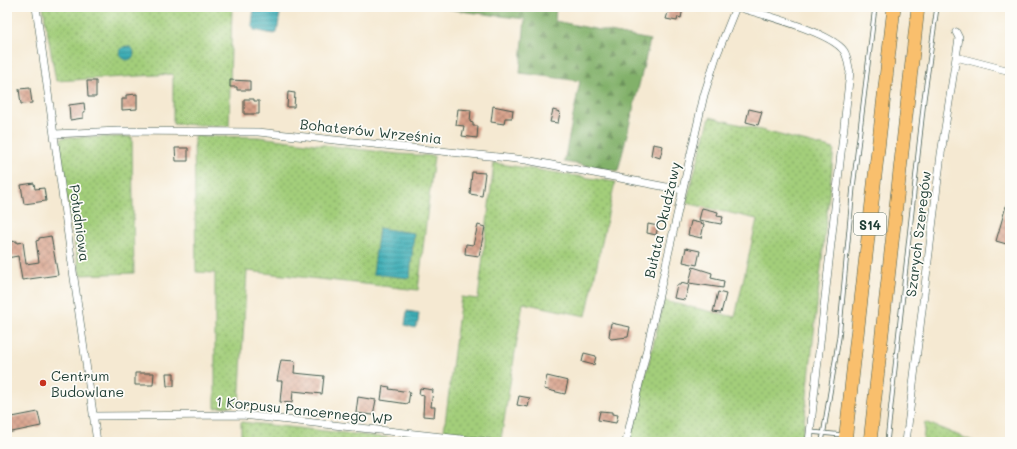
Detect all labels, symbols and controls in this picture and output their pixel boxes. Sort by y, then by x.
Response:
street label: Bohaterów Września [299,114,443,148]
street label: Bułata Okudżawy [639,160,685,280]
street label: Szarych Szeregów [901,170,935,298]
street label: Południowa [65,183,95,263]
road number: S14 [854,213,886,235]
place label: Centrum Budowlane [51,366,124,401]
marker: Centrum Budowlane [38,378,48,388]
street label: 1 Korpusu Pancernego WP [215,391,393,429]

